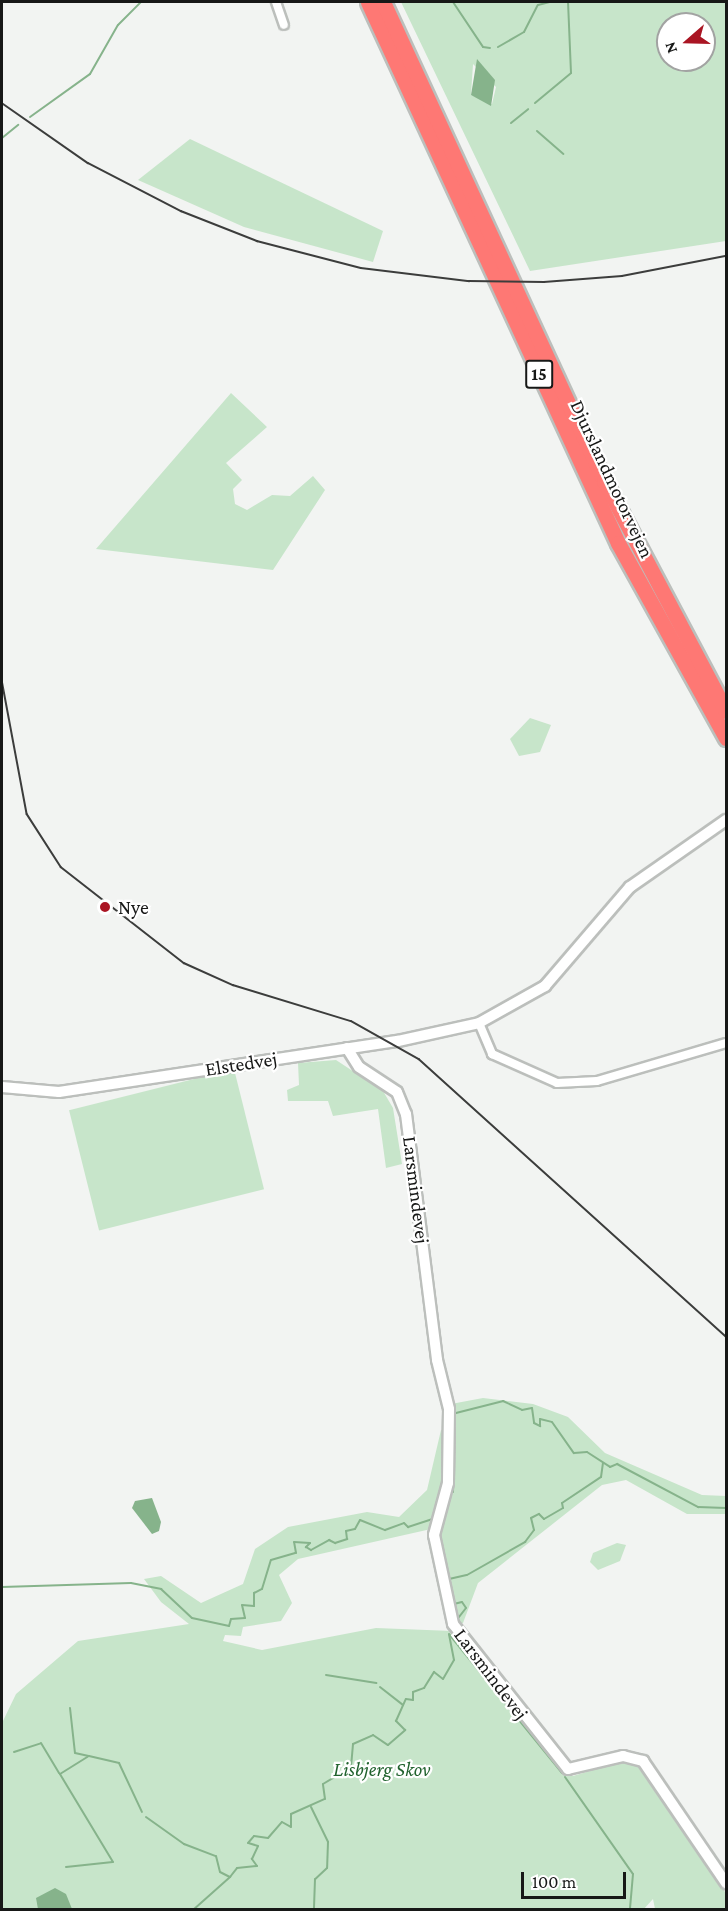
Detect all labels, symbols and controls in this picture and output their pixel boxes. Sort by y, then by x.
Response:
north arrow [656,12,716,72]
text: N [661,40,680,56]
road number: 15 [524,359,554,389]
street label: Djurslandmotorvejen [565,396,659,562]
place label: Nye [118,895,149,919]
marker: Nye [96,898,114,916]
street label: Elstedvej [203,1046,279,1082]
street label: Larsmindevej [397,1135,435,1245]
street label: Larsmindevej [449,1624,533,1724]
park label: Lisbjerg Skov [333,1757,431,1781]
scale bar [524,1860,629,1898]
text: 100 m [532,1872,576,1892]

